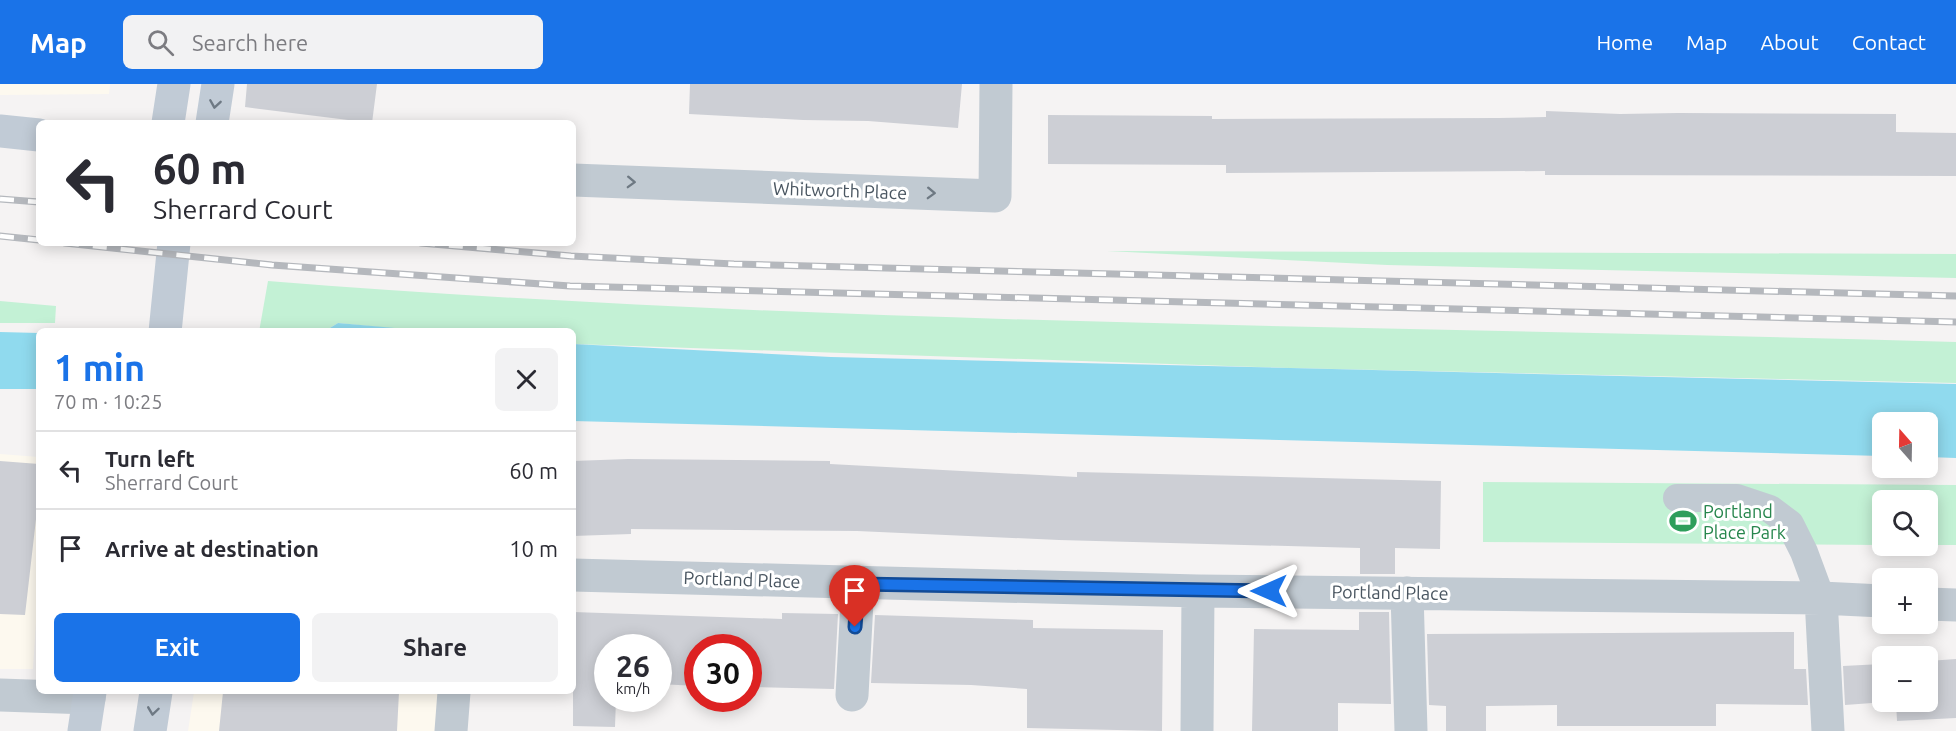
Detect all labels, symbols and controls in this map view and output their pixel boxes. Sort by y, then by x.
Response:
search box [123,15,543,69]
icon: search [144,26,177,59]
text: Map [30,27,87,58]
text: Search here [192,30,308,55]
text: Home [1596,30,1653,54]
text: Map [1686,30,1727,54]
text: About [1760,30,1819,54]
text: Contact [1852,30,1926,54]
one-way arrow [210,99,222,108]
icon: left [54,144,132,222]
text: 60 m [153,145,247,192]
one-way arrow [627,176,636,189]
street label: Whitworth Place [773,178,907,202]
one-way arrow [927,187,936,200]
text: Sherrard Court [153,194,333,224]
text: 1 min [54,347,145,388]
button: close [495,348,558,411]
text: 70 m · 10:25 [54,390,163,413]
north arrow [1872,412,1938,478]
map controls [1872,412,1938,712]
text: Turn left [105,446,195,471]
icon: left [54,454,87,487]
text: 60 m [509,458,558,483]
text: Sherrard Court [105,471,238,494]
button: search [1872,490,1938,556]
place label: Portland Place Park [1703,501,1786,542]
sports icon: Portland Place Park [1668,506,1698,536]
icon: arrive [54,532,87,565]
text: Arrive at destination [105,536,319,561]
text: 10 m [509,536,558,561]
position arrow [1237,559,1301,623]
pin [829,565,880,627]
street label: Portland Place [683,567,801,591]
button: + [1872,568,1938,634]
icon: arrive [838,574,871,607]
street label: Portland Place [1331,581,1449,603]
button: Exit [54,613,300,682]
button: Share [312,613,558,682]
speed limit sign: 30 [684,634,762,712]
button: − [1872,646,1938,712]
text: 26 [616,649,650,683]
text: km/h [616,680,650,697]
one-way arrow [147,707,159,716]

